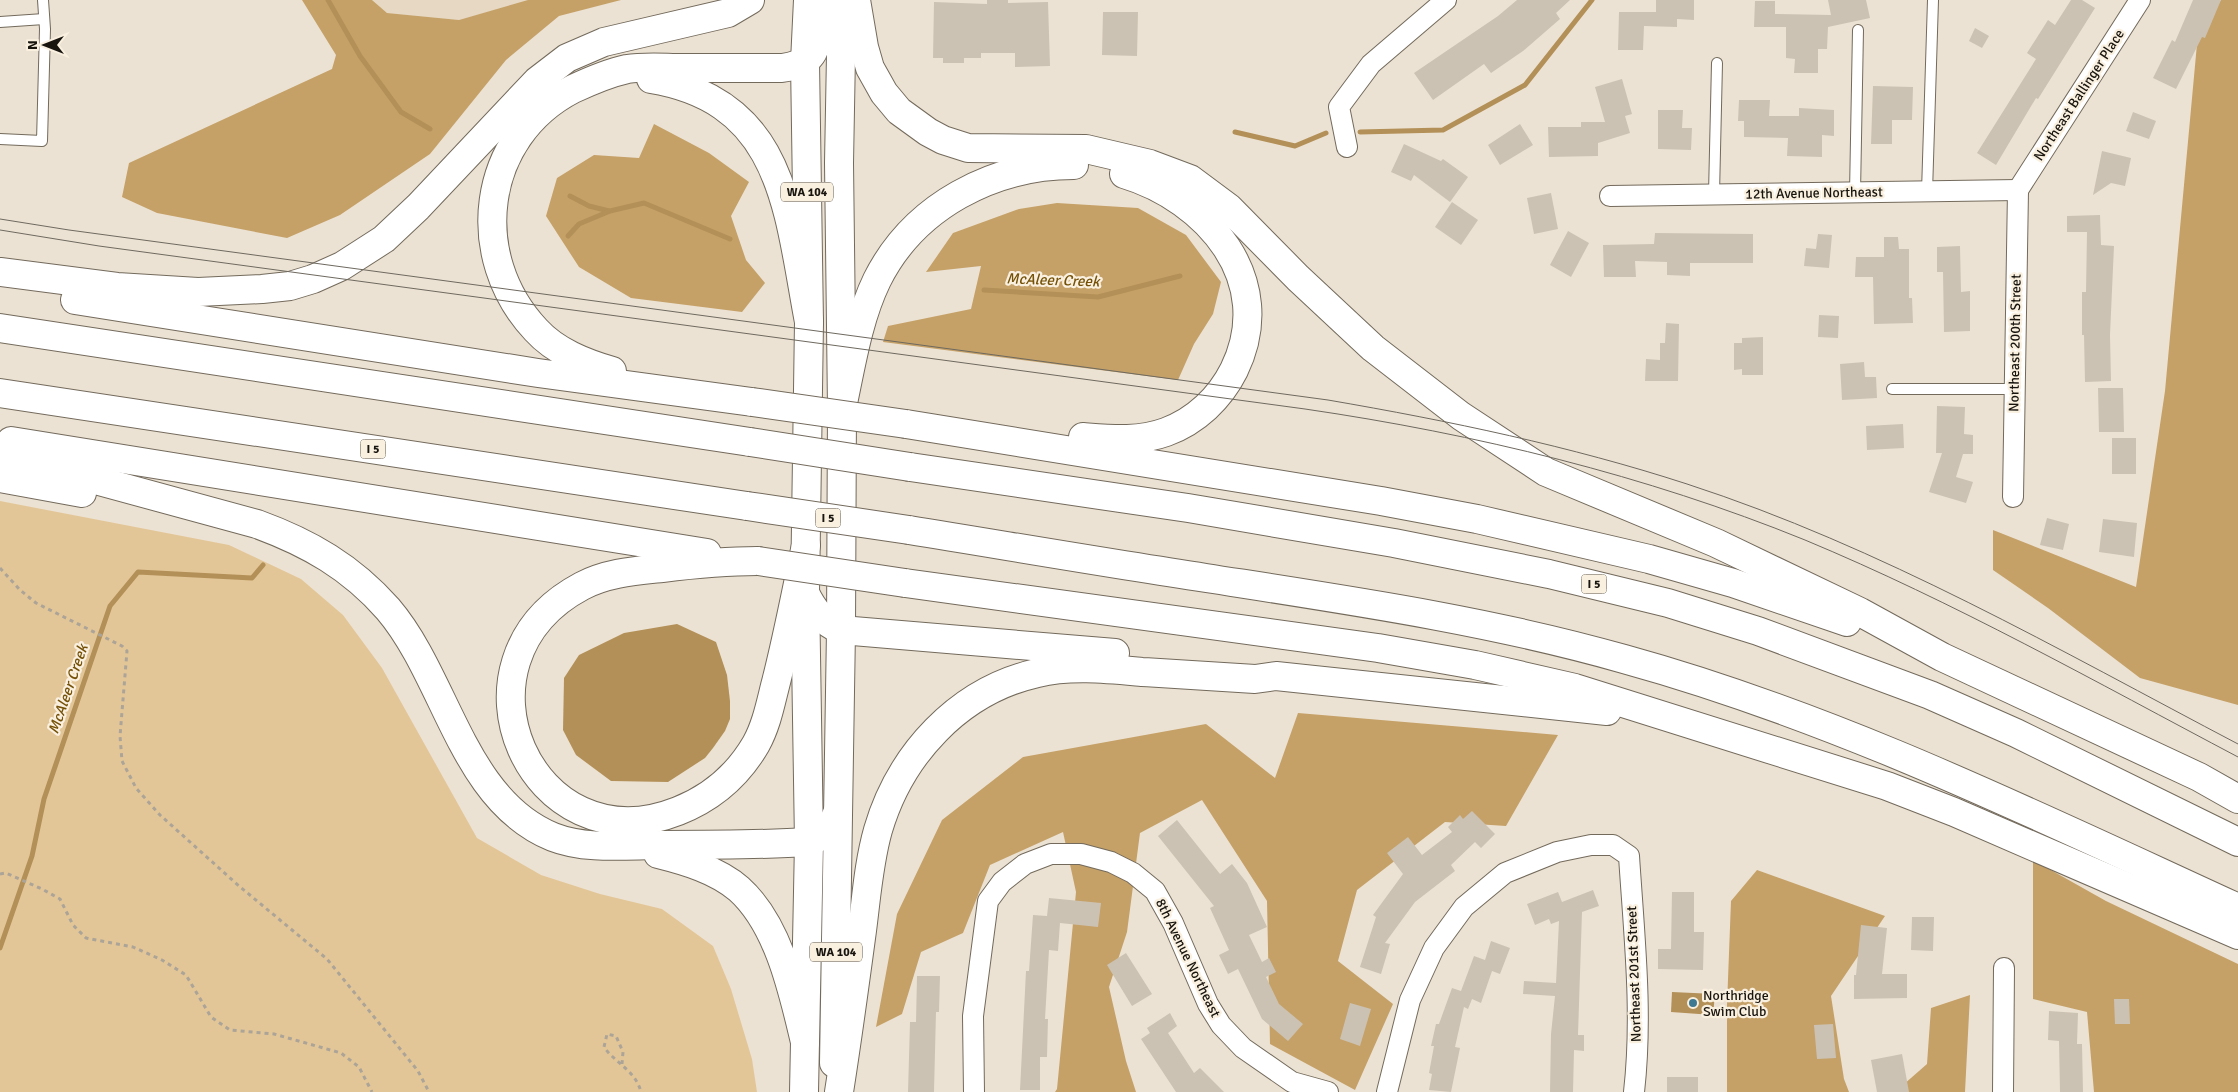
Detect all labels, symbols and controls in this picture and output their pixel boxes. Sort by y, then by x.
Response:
north arrow [20,20,70,70]
street label: Northeast Ballinger Place [2030,26,2128,164]
text: N [24,40,41,50]
road number: WA 104 [781,182,833,202]
street label: 12th Avenue Northeast [1745,183,1883,203]
water label: McAleer Creek [1006,269,1101,291]
street label: Northeast 200th Street [2005,274,2025,412]
road number: I 5 [360,439,386,458]
road number: I 5 [816,508,840,528]
road number: I 5 [1582,574,1606,594]
water label: McAleer Creek [44,641,92,736]
street label: 8th Avenue Northeast [1152,896,1224,1020]
street label: Northeast 201st Street [1623,906,1645,1042]
road number: WA 104 [810,942,862,962]
place label: Northridge Swim Club [1703,987,1769,1020]
marker: Northridge Swim Club [1687,997,1699,1009]

